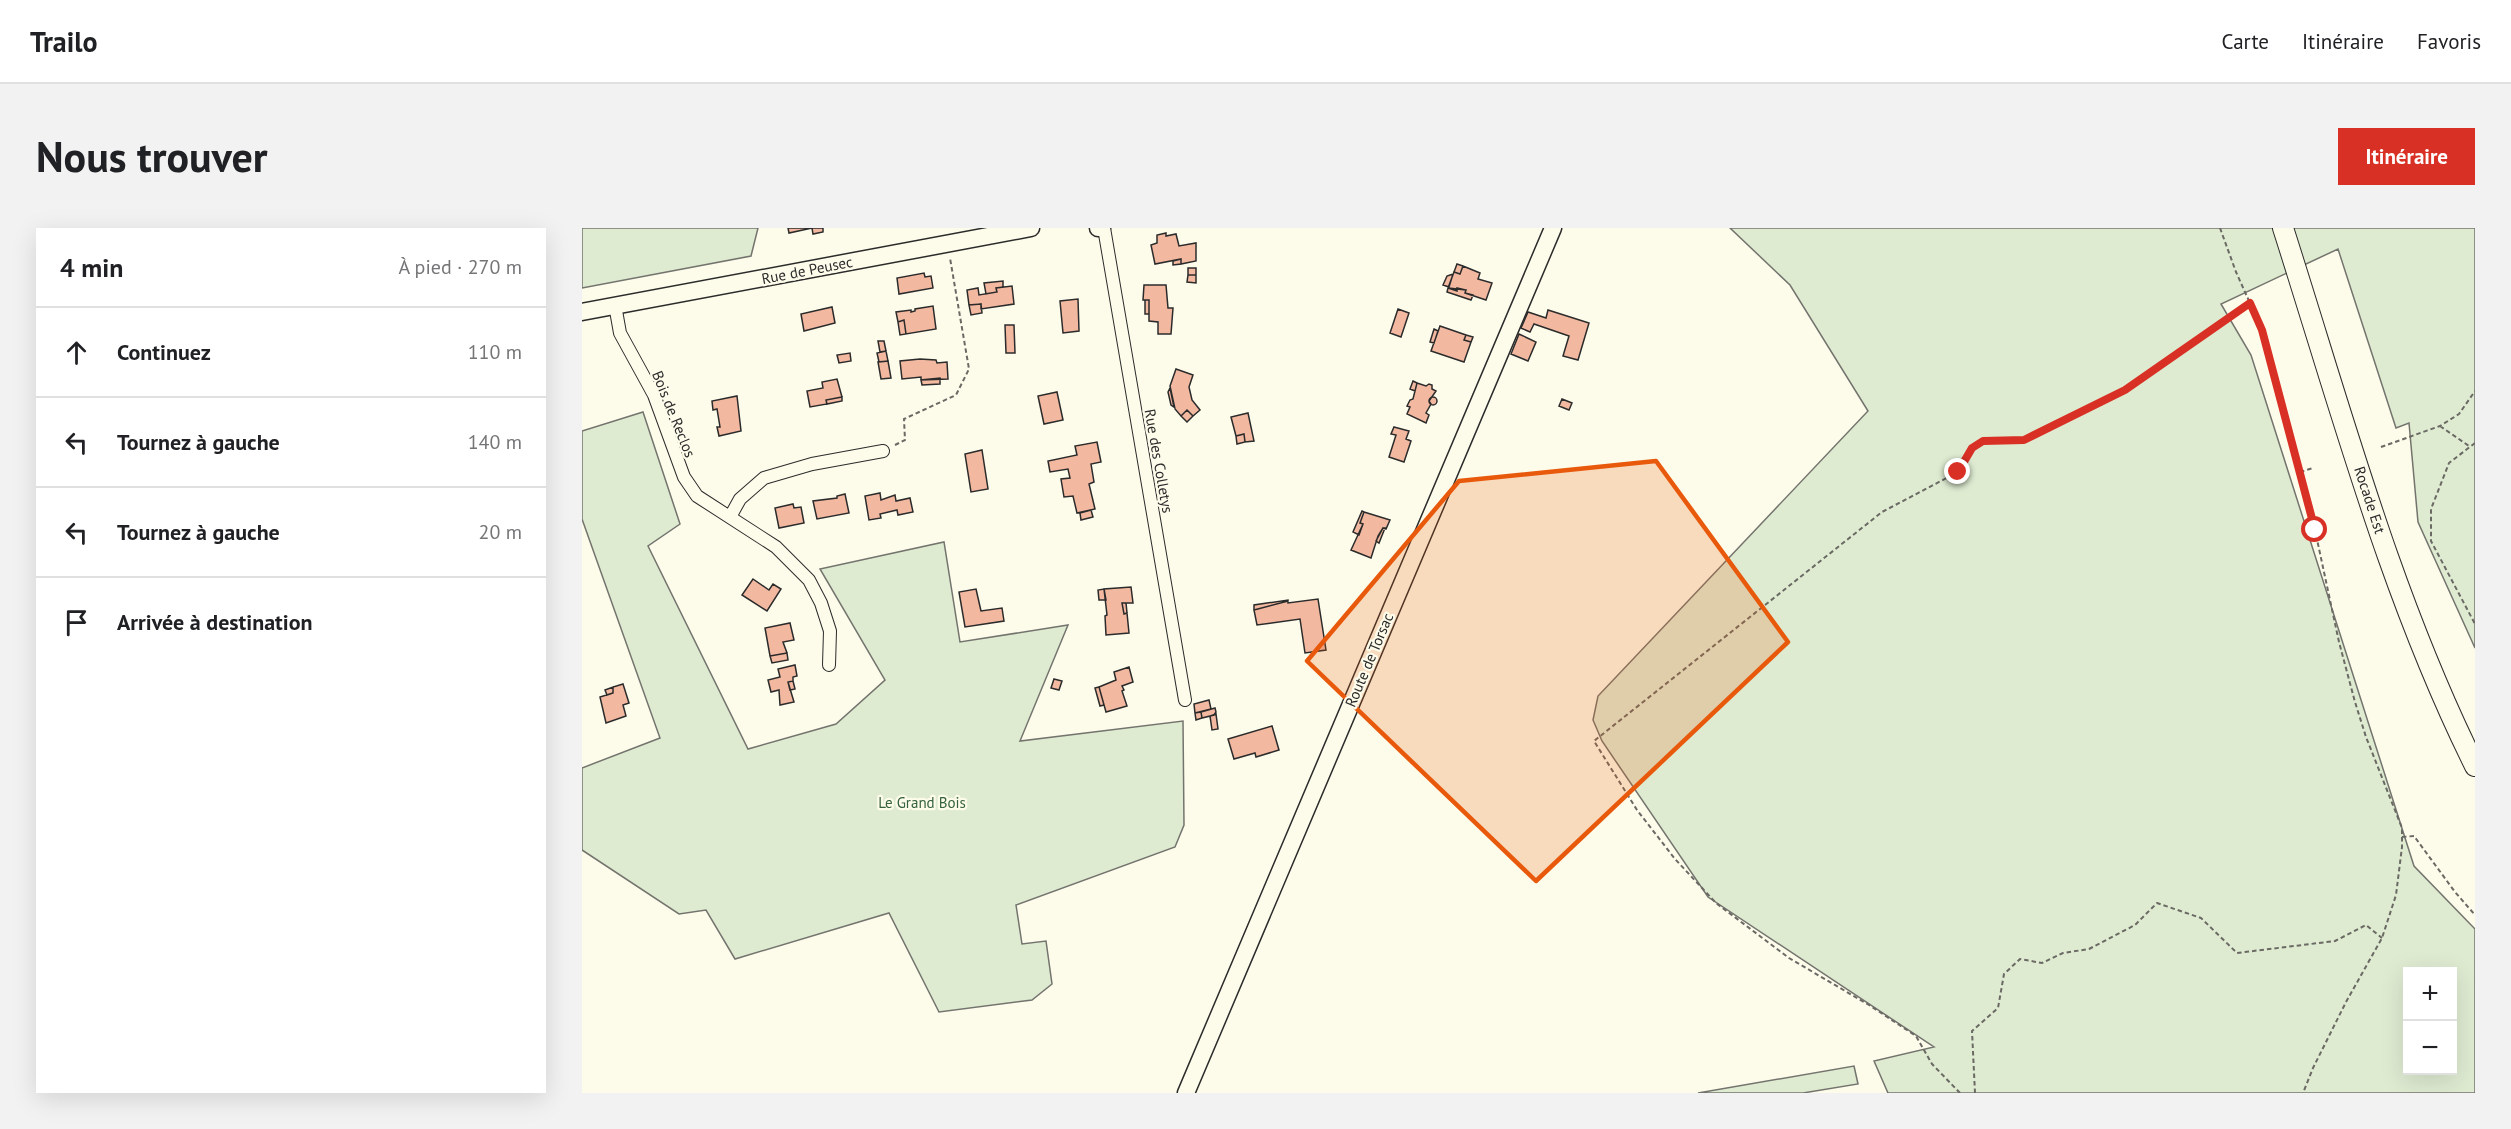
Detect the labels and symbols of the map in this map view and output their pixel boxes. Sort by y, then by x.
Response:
street label: Rue de Peusec [760,252,854,288]
street label: Bois de Reclos [648,368,700,460]
street label: Rue des Colletys [1140,407,1178,515]
route end [1944,458,1970,484]
street label: Rocade Est [2350,464,2390,536]
route start [2301,516,2327,542]
street label: Route de Torsac [1341,610,1397,710]
park label: Le Grand Bois [878,793,966,812]

